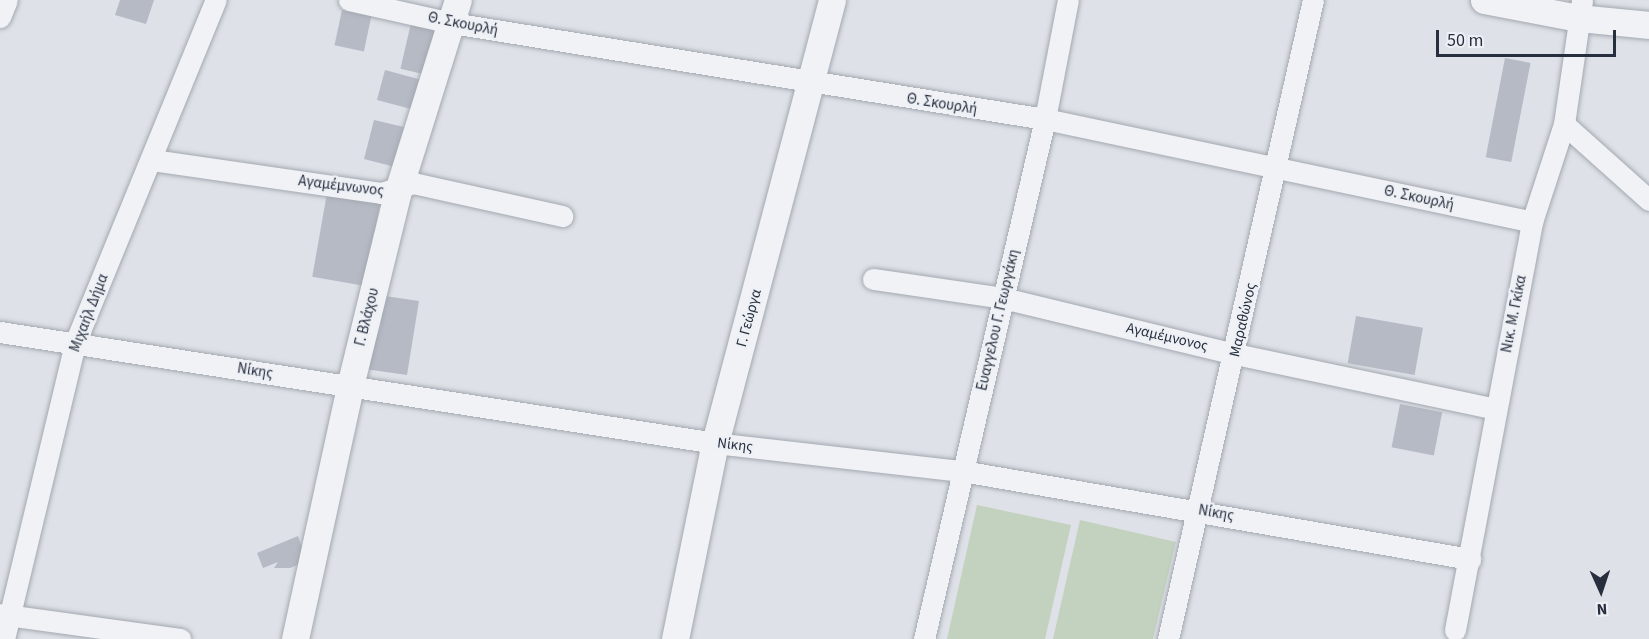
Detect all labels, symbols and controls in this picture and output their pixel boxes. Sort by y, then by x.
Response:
street label: Θ. Σκουρλή [426,8,500,40]
scale bar [1439,18,1619,56]
text: 50 m [1447,28,1483,53]
street label: Θ. Σκουρλή [905,90,979,118]
street label: Αγαμέμνωνος [297,172,385,200]
street label: Θ. Σκουρλή [1382,182,1456,214]
street label: Ευαγγελου Γ. Γεωργάκη [973,247,1023,393]
street label: Μιχαήλ Δήμα [66,271,112,355]
street label: Νικ. Μ. Γκίκα [1498,274,1530,354]
street label: Μαραθώνος [1226,281,1260,359]
street label: Γ. Βλάχου [351,286,383,348]
street label: Γ. Γεώργα [733,287,765,349]
street label: Αγαμέμνονος [1124,319,1210,355]
street label: Νίκης [236,359,274,383]
street label: Νίκης [716,434,754,456]
street label: Νίκης [1197,501,1235,525]
north arrow [1571,561,1631,621]
text: N [1596,598,1608,620]

